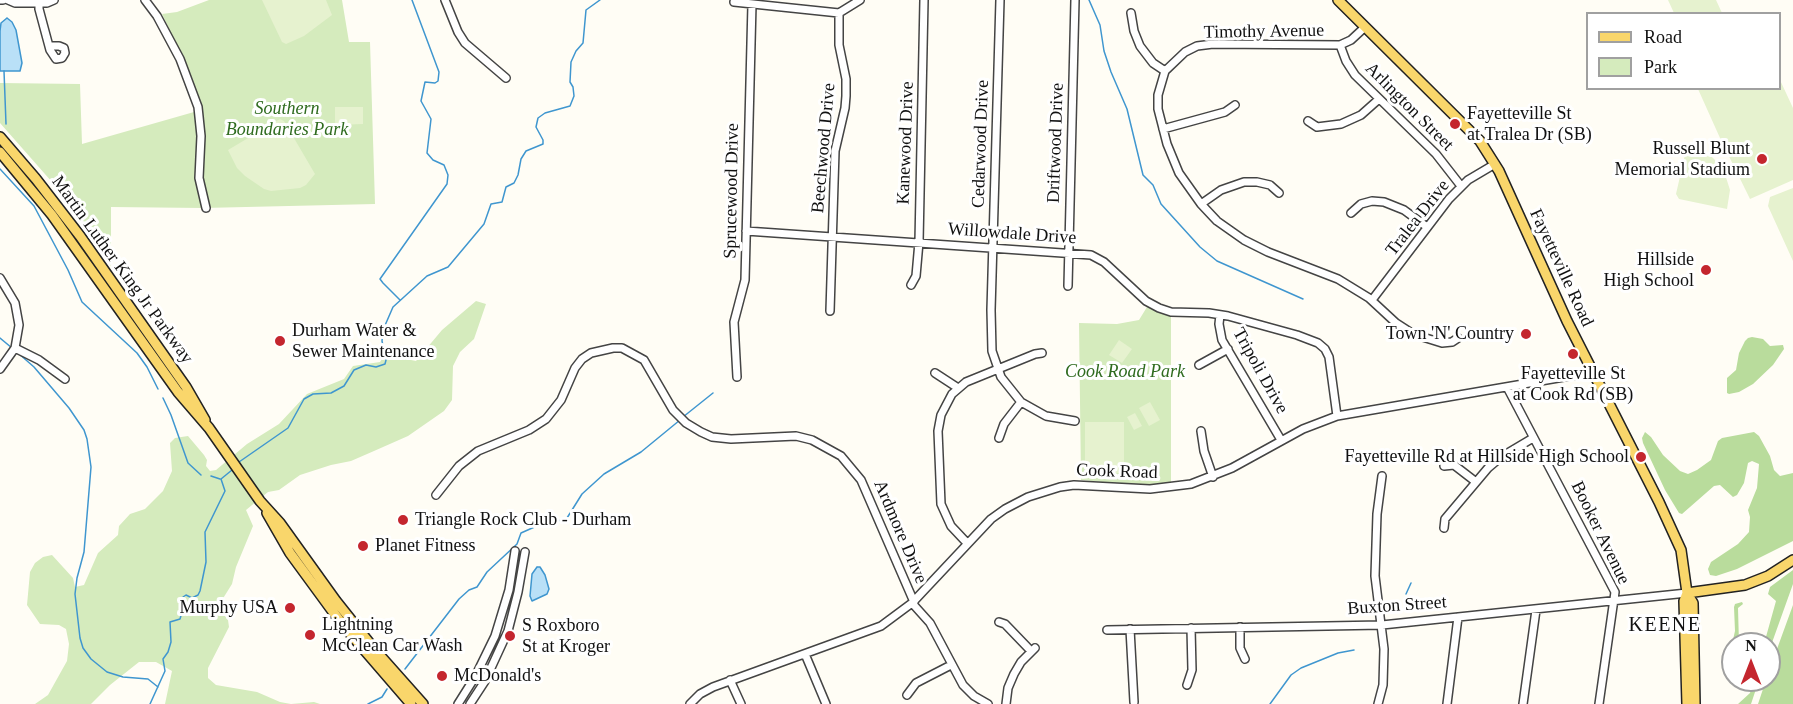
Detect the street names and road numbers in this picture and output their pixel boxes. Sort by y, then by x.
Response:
street label: Timothy Avenue [1204,20,1324,44]
street label: Arlington Street [1360,58,1458,156]
street label: Cedarwood Drive [968,79,994,209]
street label: Kanewood Drive [893,81,919,205]
street label: Beechwood Drive [808,82,840,214]
street label: Driftwood Drive [1043,82,1069,204]
street label: Sprucewood Drive [720,123,744,259]
street label: Martin Luther King Jr Parkway [47,172,197,368]
street label: Tralea Drive [1382,176,1454,260]
street label: Fayetteville Road [1524,206,1598,330]
street label: Willowdale Drive [947,219,1077,249]
street label: Tripoli Drive [1228,324,1292,418]
street label: Cook Road [1076,460,1158,484]
street label: Ardmore Drive [868,477,932,587]
street label: Booker Avenue [1566,478,1634,588]
street label: Buxton Street [1347,592,1447,620]

